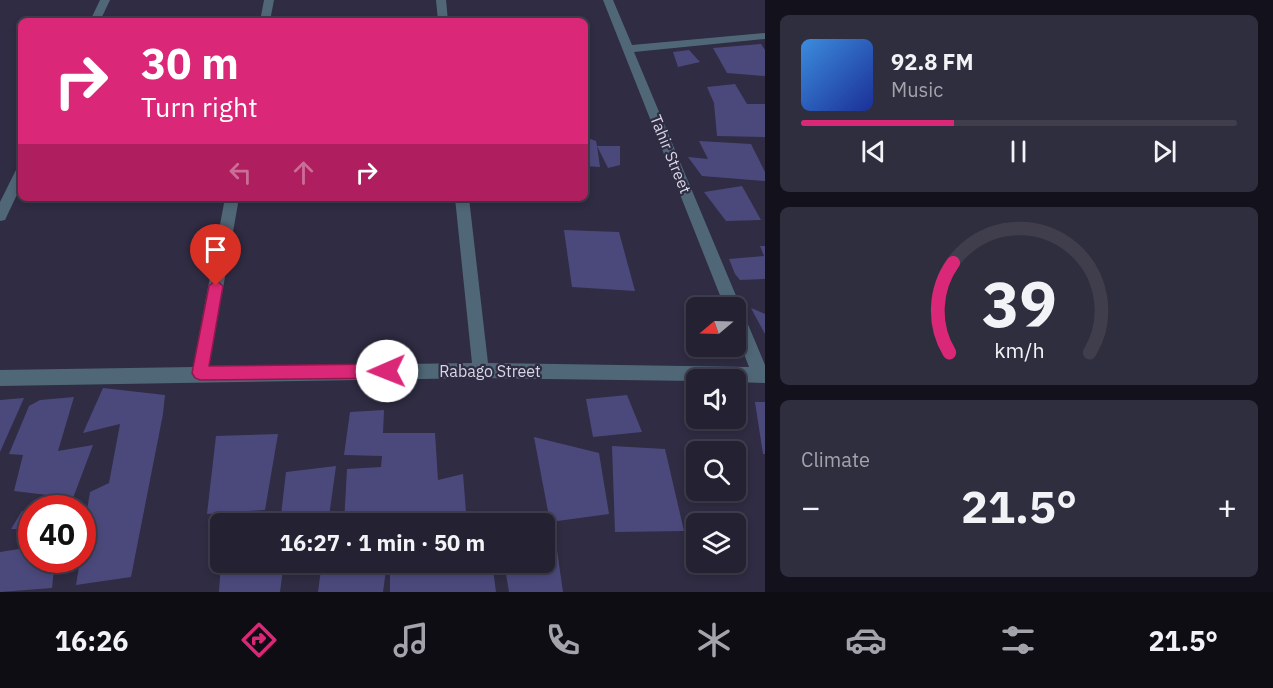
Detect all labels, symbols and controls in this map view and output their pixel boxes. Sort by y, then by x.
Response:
text: 30 m [141,36,239,91]
icon: right [42,42,120,120]
text: 92.8 FM [891,47,974,76]
text: Music [891,76,943,103]
text: Turn right [141,89,258,124]
street label: Tahir Street [646,112,696,196]
icon: previous [857,135,890,168]
icon: pause [1002,135,1035,168]
icon: next [1148,135,1181,168]
icon: left [224,156,257,189]
icon: ahead [287,156,320,189]
icon: right [350,156,383,189]
pin [190,224,241,286]
icon: arrive [199,233,232,266]
text: 39 [982,263,1056,344]
north arrow [686,297,746,357]
map controls [686,297,746,573]
text: km/h [994,336,1044,364]
position arrow [355,339,419,403]
street label: Rabago Street [439,361,541,381]
button: sound [686,369,746,429]
button: search [686,441,746,501]
text: Climate [801,446,870,473]
text: 21.5° [961,477,1077,535]
text: − [801,485,821,528]
text: + [1217,485,1237,528]
speed limit sign: 40 [18,495,96,573]
button: layers [686,513,746,573]
text: 16:27 · 1 min · 50 m [280,528,485,557]
icon: directions [238,619,280,661]
icon: music [390,619,432,661]
icon: phone [542,619,584,661]
icon: climate [693,619,735,661]
icon: car [845,619,887,661]
icon: filters [997,619,1039,661]
text: 16:26 [55,623,129,658]
text: 21.5° [1148,623,1218,658]

